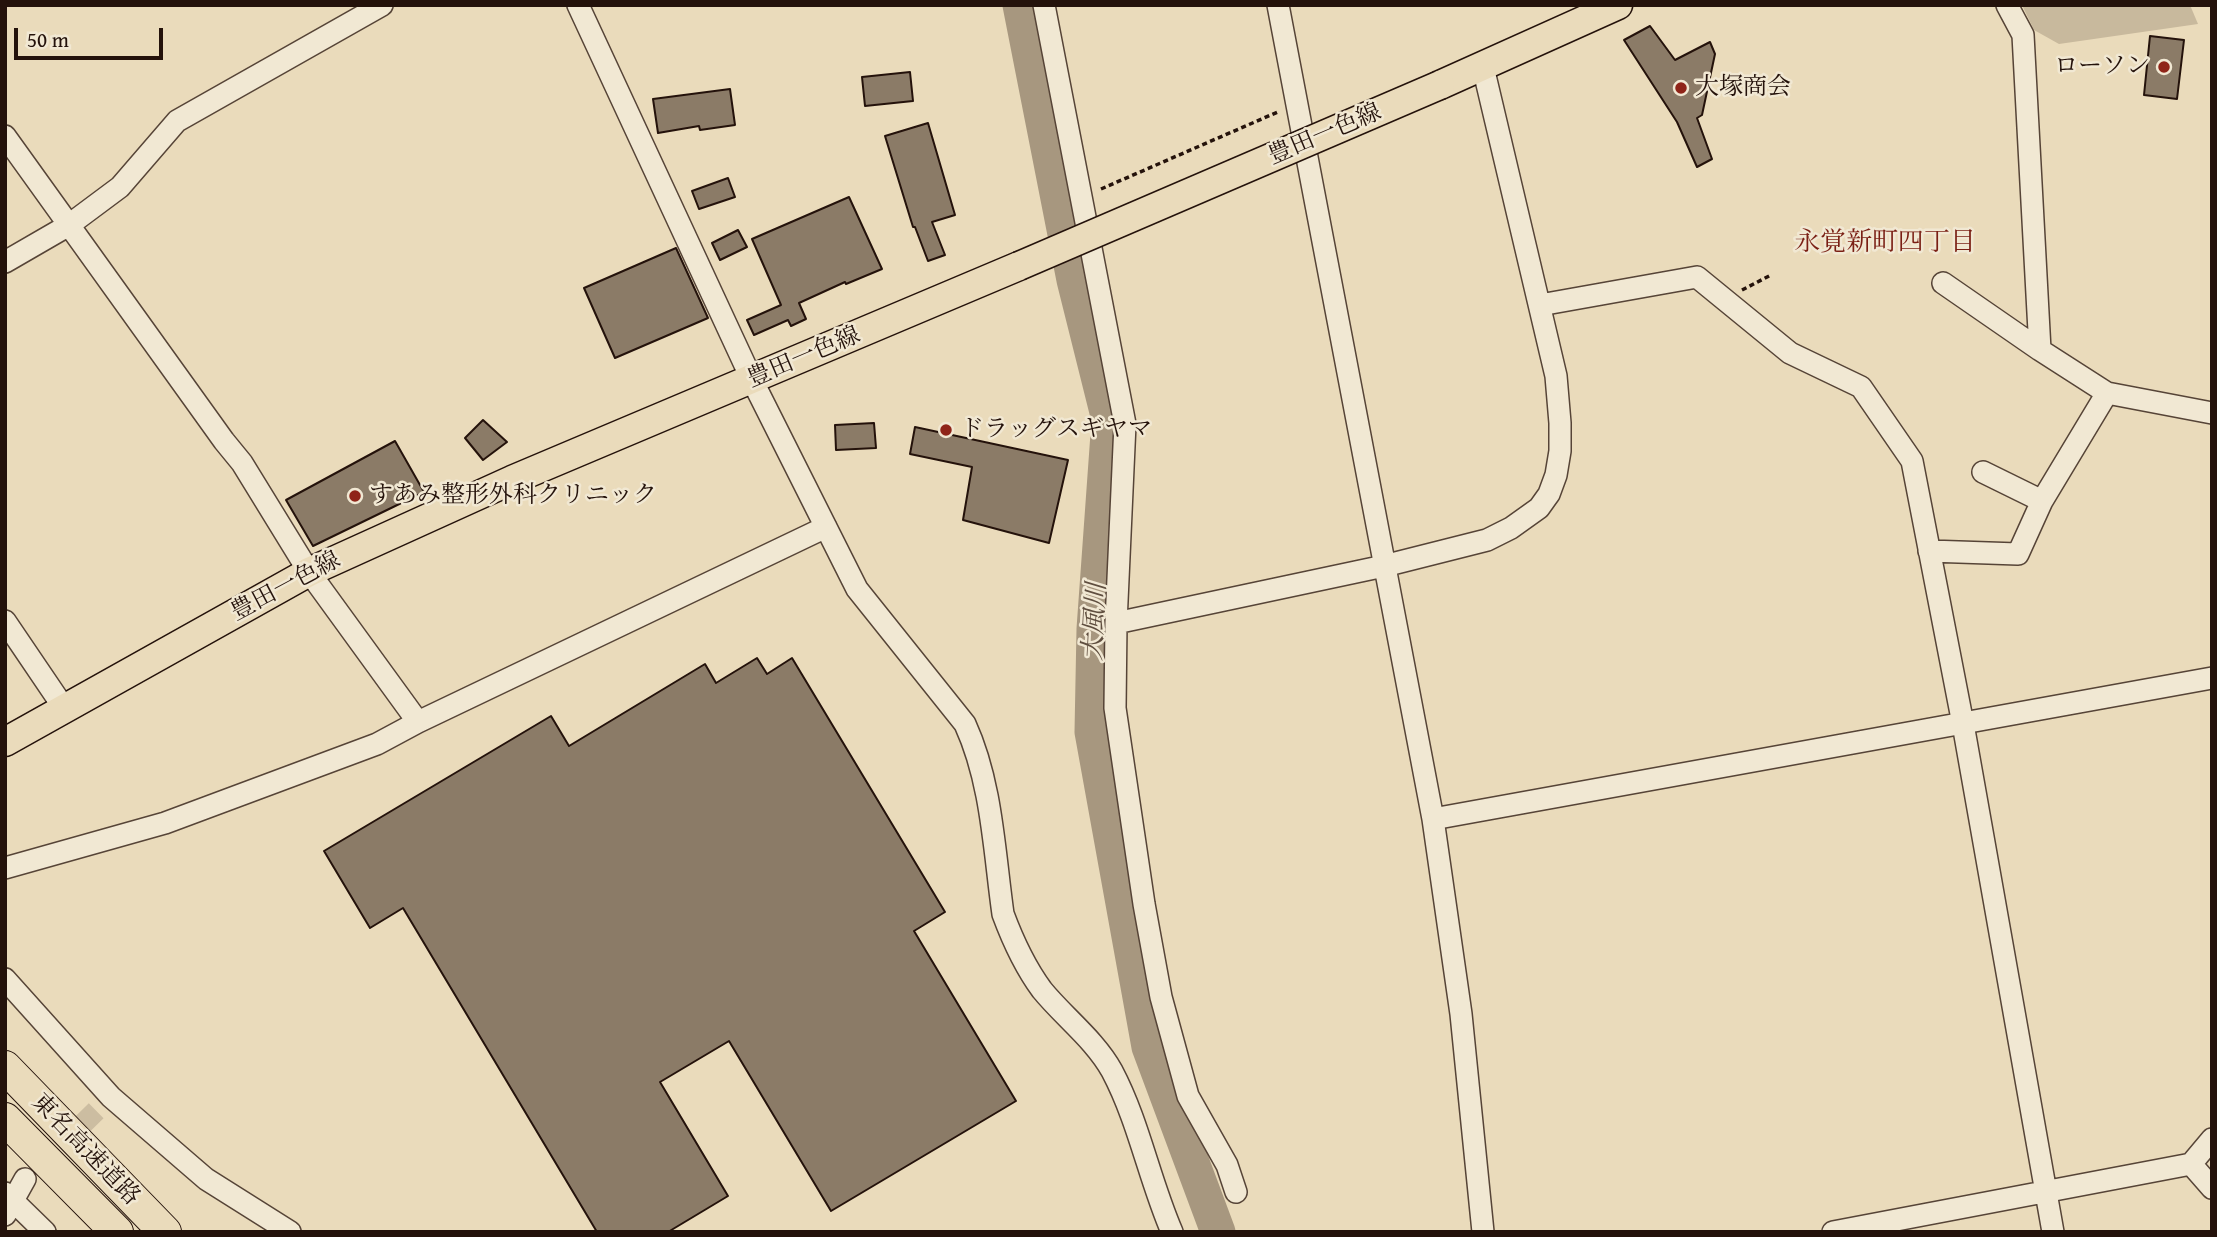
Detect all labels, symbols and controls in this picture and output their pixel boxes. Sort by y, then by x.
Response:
scale bar [18,14,166,58]
text: 50 m [27,24,69,55]
place label: ローソン [2054,53,2150,81]
marker: ローソン [2156,59,2172,75]
place label: 大塚商会 [1695,74,1791,102]
marker: 大塚商会 [1673,80,1689,96]
street label: 豊田一色線 [1264,98,1386,172]
district label: 永覚新町四丁目 [1794,227,1976,259]
street label: 豊田一色線 [743,321,865,395]
place label: ドラッグスギヤマ [960,416,1152,444]
marker: ドラッグスギヤマ [938,422,954,438]
place label: すあみ整形外科クリニック [369,482,657,510]
marker: すあみ整形外科クリニック [347,488,363,504]
street label: 豊田一色線 [226,546,346,628]
water label: 大風川 [1078,582,1114,662]
street label: 東名高速道路 [25,1088,145,1212]

